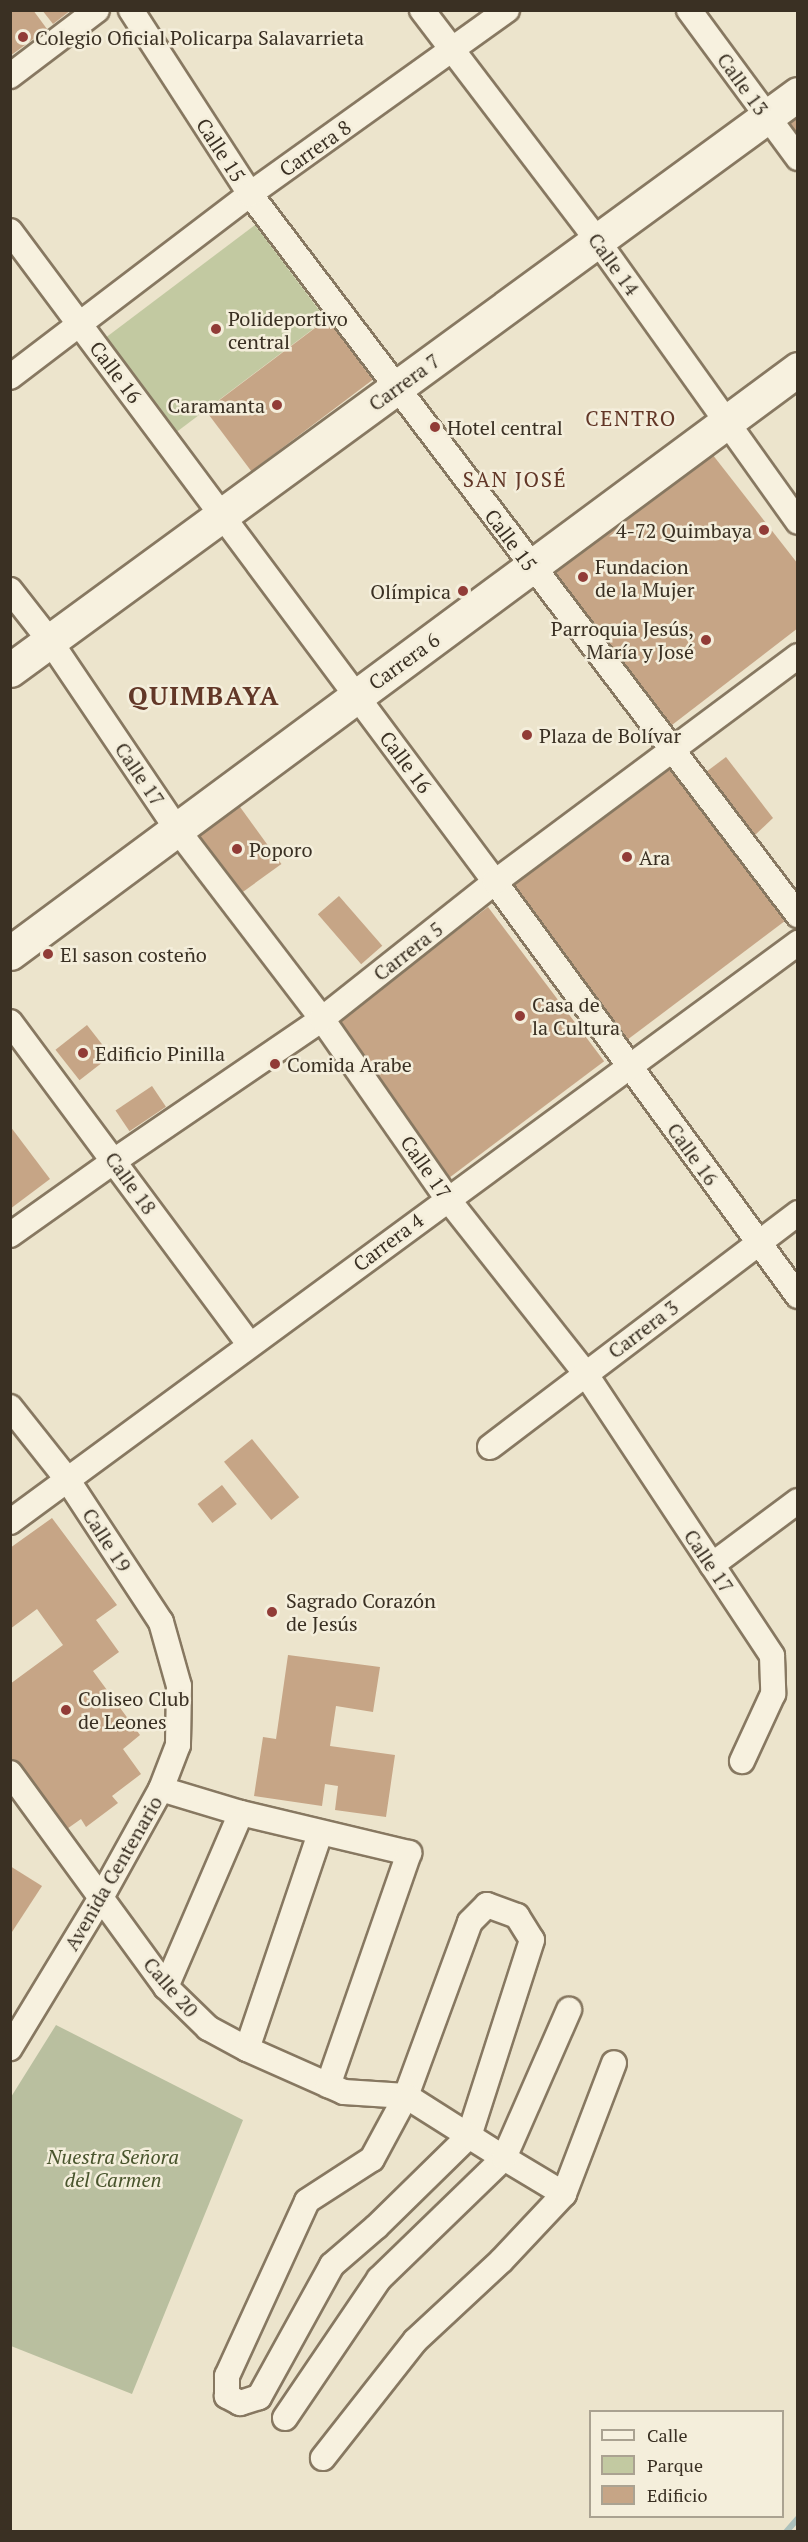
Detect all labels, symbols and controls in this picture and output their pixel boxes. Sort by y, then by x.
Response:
place label: Colegio Oficial Policarpa Salavarrieta [35,25,364,49]
marker: Colegio Oficial Policarpa Salavarrieta [16,30,30,44]
street label: Calle 13 [712,48,774,120]
street label: Calle 15 [192,114,250,186]
street label: Carrera 8 [275,115,355,181]
street label: Calle 14 [583,228,645,300]
place label: Polideportivo central [228,306,348,353]
marker: Polideportivo central [209,322,223,336]
street label: Calle 16 [85,336,147,408]
street label: Carrera 7 [364,348,444,416]
place label: Caramanta [167,393,265,417]
marker: Caramanta [270,398,284,412]
district label: CENTRO [585,405,677,431]
place label: Hotel central [447,415,563,439]
marker: Hotel central [428,420,442,434]
district label: SAN JOSÉ [463,466,567,492]
street label: Calle 15 [480,504,542,576]
place label: 4-72 Quimbaya [616,518,752,542]
marker: 4-72 Quimbaya [757,523,771,537]
place label: Fundacion de la Mujer [595,554,694,601]
marker: Fundacion de la Mujer [576,570,590,584]
place label: Olímpica [370,579,451,603]
marker: Olímpica [456,584,470,598]
place label: Parroquia Jesús, María y José [551,616,694,663]
street label: Carrera 6 [364,627,444,695]
marker: Parroquia Jesús, María y José [699,633,713,647]
district label: QUIMBAYA [128,680,280,712]
place label: Plaza de Bolívar [539,723,681,747]
street label: Calle 16 [375,726,437,798]
marker: Plaza de Bolívar [520,728,534,742]
street label: Calle 17 [110,738,170,810]
place label: Poporo [249,837,312,861]
marker: Poporo [230,842,244,856]
place label: Ara [639,845,670,869]
marker: Ara [620,850,634,864]
street label: Carrera 5 [368,916,448,986]
place label: El sason costeño [60,942,207,966]
marker: El sason costeño [41,947,55,961]
place label: Casa de la Cultura [532,993,620,1040]
marker: Casa de la Cultura [513,1009,527,1023]
place label: Edificio Pinilla [95,1041,225,1065]
marker: Edificio Pinilla [76,1046,90,1060]
place label: Comida Arabe [287,1052,412,1076]
marker: Comida Arabe [268,1057,282,1071]
street label: Calle 16 [662,1118,724,1190]
street label: Calle 17 [396,1131,456,1203]
street label: Calle 18 [100,1147,162,1219]
street label: Carrera 4 [348,1208,428,1276]
street label: Carrera 3 [603,1295,683,1363]
street label: Calle 19 [78,1504,136,1576]
street label: Calle 17 [679,1525,739,1597]
place label: Sagrado Corazón de Jesús [286,1588,436,1635]
marker: Sagrado Corazón de Jesús [263,1603,281,1621]
place label: Coliseo Club de Leones [78,1686,189,1733]
marker: Coliseo Club de Leones [59,1703,73,1717]
street label: Avenida Centenario [59,1791,167,1955]
street label: Calle 20 [139,1952,203,2022]
park label: Nuestra Señora del Carmen [47,2145,179,2192]
legend [589,2410,784,2518]
text: Calle [647,2423,688,2447]
text: Parque [647,2453,703,2477]
text: Edificio [647,2483,707,2507]

